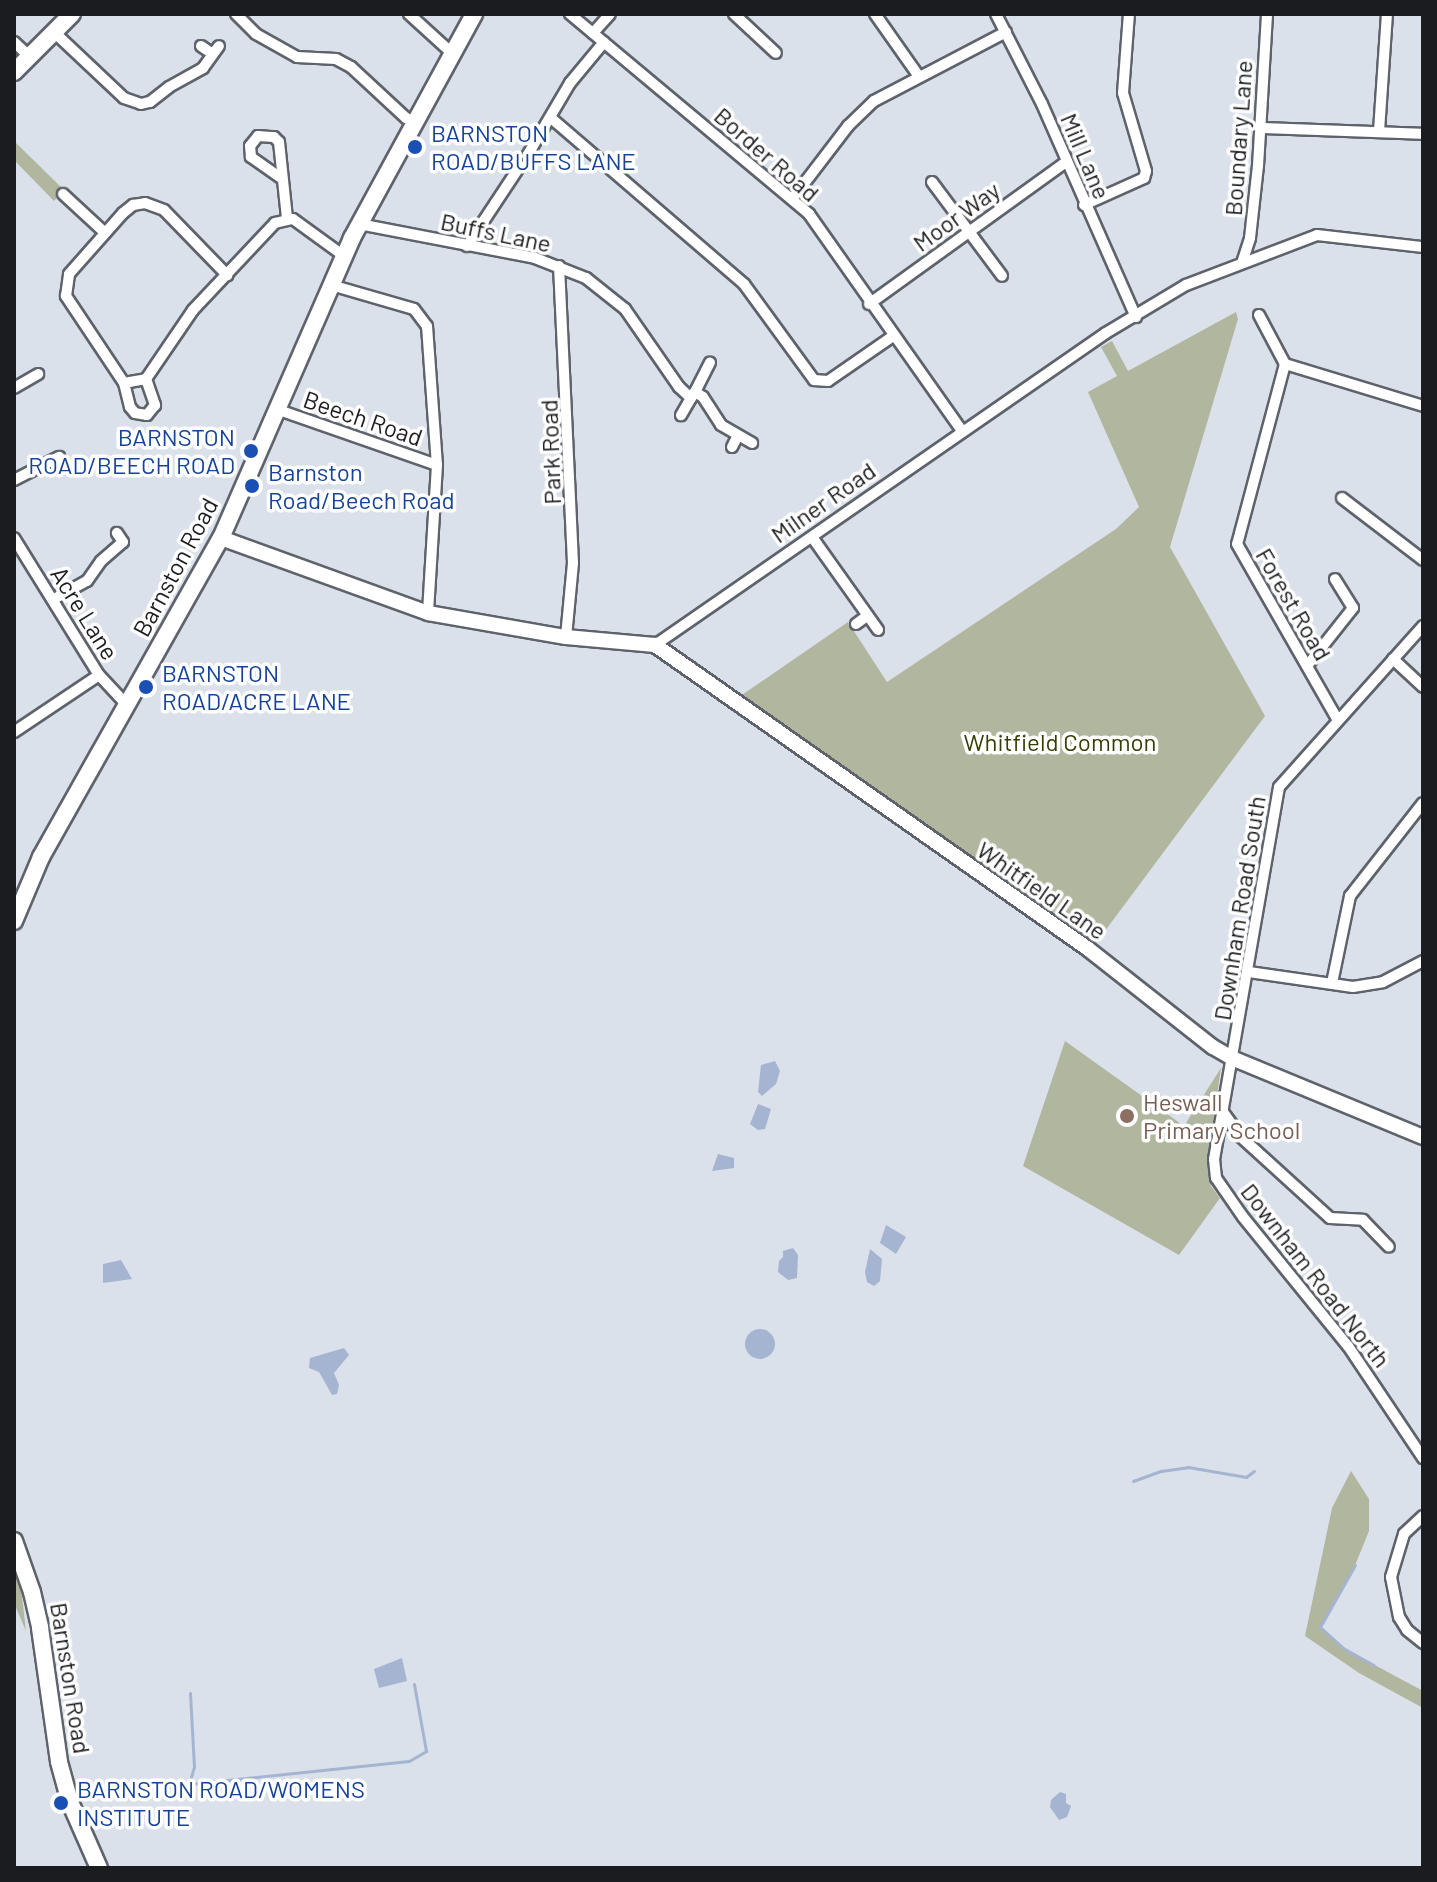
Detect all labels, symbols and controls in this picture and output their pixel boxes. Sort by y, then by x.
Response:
street label: Boundary Lane [1218,59,1258,217]
street label: Border Road [709,101,825,207]
street label: Mill Lane [1055,109,1117,203]
place label: BARNSTON ROAD/BUFFS LANE [431,119,636,175]
marker: BARNSTON ROAD/BUFFS LANE [406,138,424,156]
street label: Moor Way [907,175,1005,257]
street label: Buffs Lane [438,206,554,258]
street label: Beech Road [300,384,426,452]
street label: Park Road [534,399,566,505]
place label: BARNSTON ROAD/BEECH ROAD [28,423,235,479]
marker: BARNSTON ROAD/BEECH ROAD [242,442,260,460]
street label: Milner Road [765,456,881,548]
place label: Barnston Road/Beech Road [268,458,455,514]
marker: Barnston Road/Beech Road [243,477,261,495]
street label: Barnston Road [126,493,224,641]
street label: Forest Road [1250,543,1338,665]
street label: Acre Lane [45,561,125,665]
place label: BARNSTON ROAD/ACRE LANE [162,659,351,715]
marker: BARNSTON ROAD/ACRE LANE [137,678,155,696]
park label: Whitfield Common [964,728,1156,756]
street label: Downham Road South [1207,794,1271,1022]
street label: Whitfield Lane [972,835,1112,945]
place label: Heswall Primary School [1143,1088,1300,1144]
marker: Heswall Primary School [1118,1107,1136,1125]
street label: Downham Road North [1235,1177,1397,1373]
street label: Barnston Road [45,1600,97,1756]
place label: BARNSTON ROAD/WOMENS INSTITUTE [77,1775,365,1831]
marker: BARNSTON ROAD/WOMENS INSTITUTE [52,1794,70,1812]

